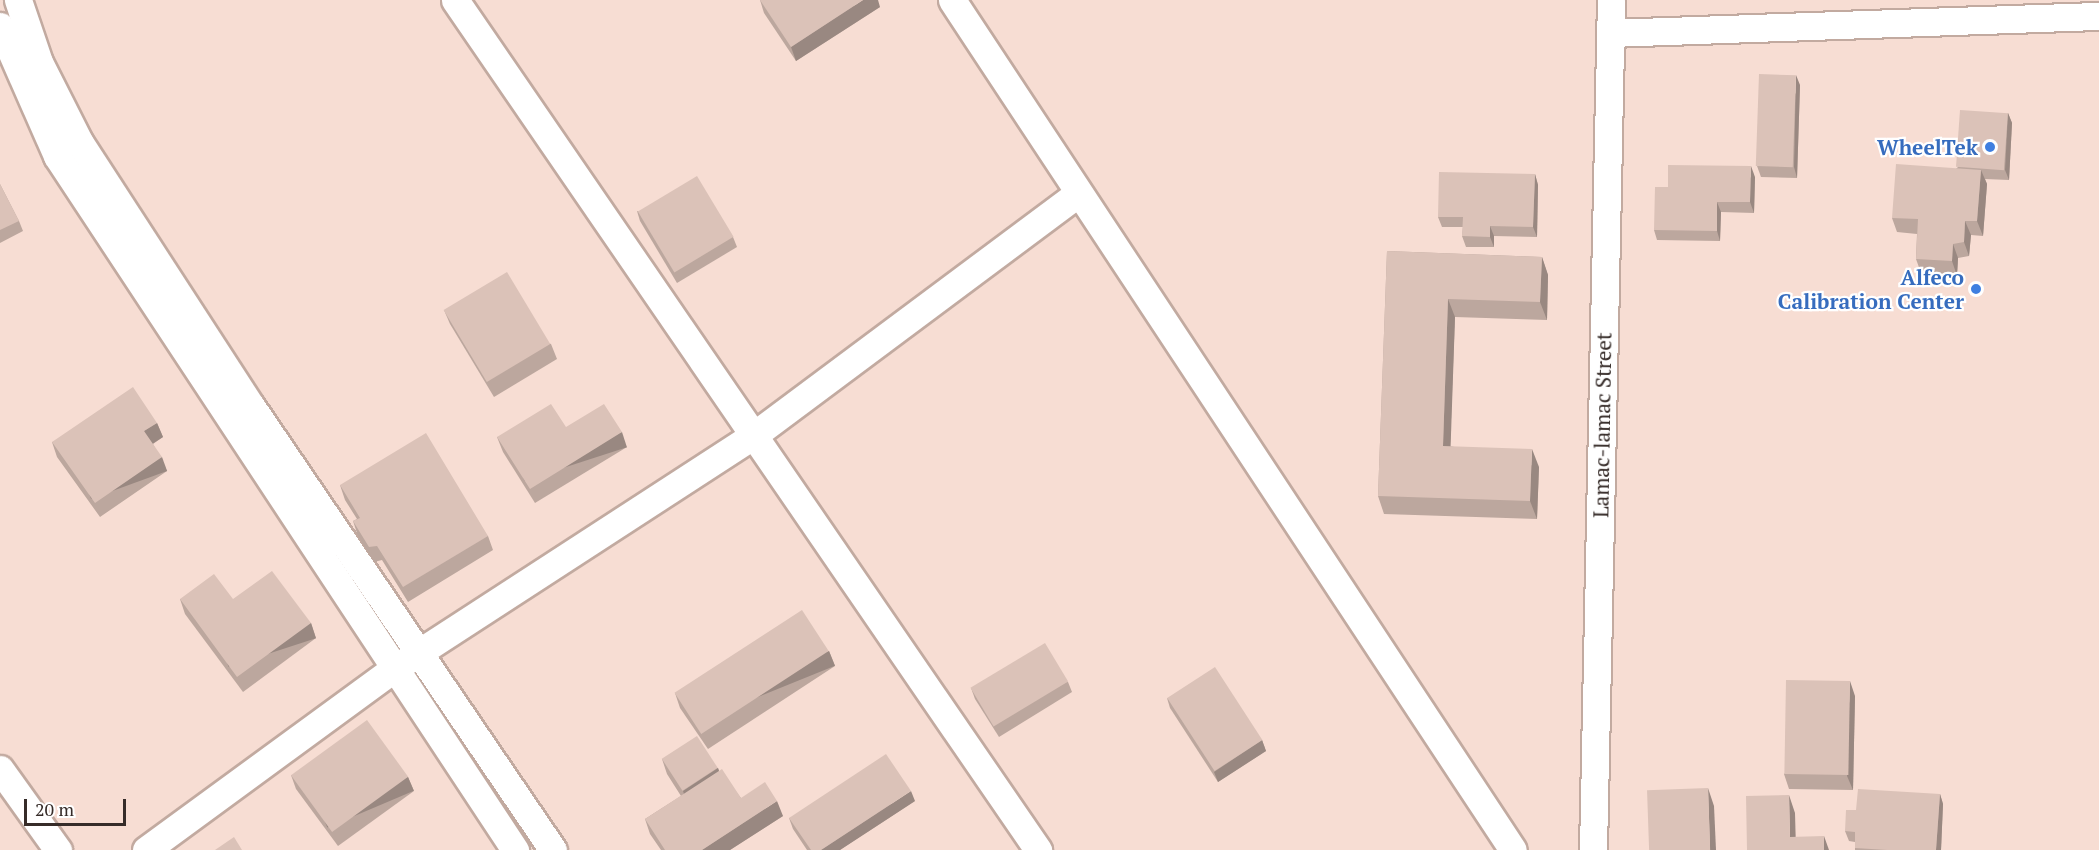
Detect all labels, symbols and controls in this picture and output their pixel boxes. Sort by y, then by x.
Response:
place label: WheelTek [1877,134,1978,160]
marker: WheelTek [1983,140,1997,154]
place label: Alfeco Calibration Center [1778,264,1964,314]
marker: Alfeco Calibration Center [1969,282,1983,296]
street label: Lamac-lamac Street [1588,332,1616,518]
scale bar [27,787,129,825]
text: 20 m [35,797,74,821]

